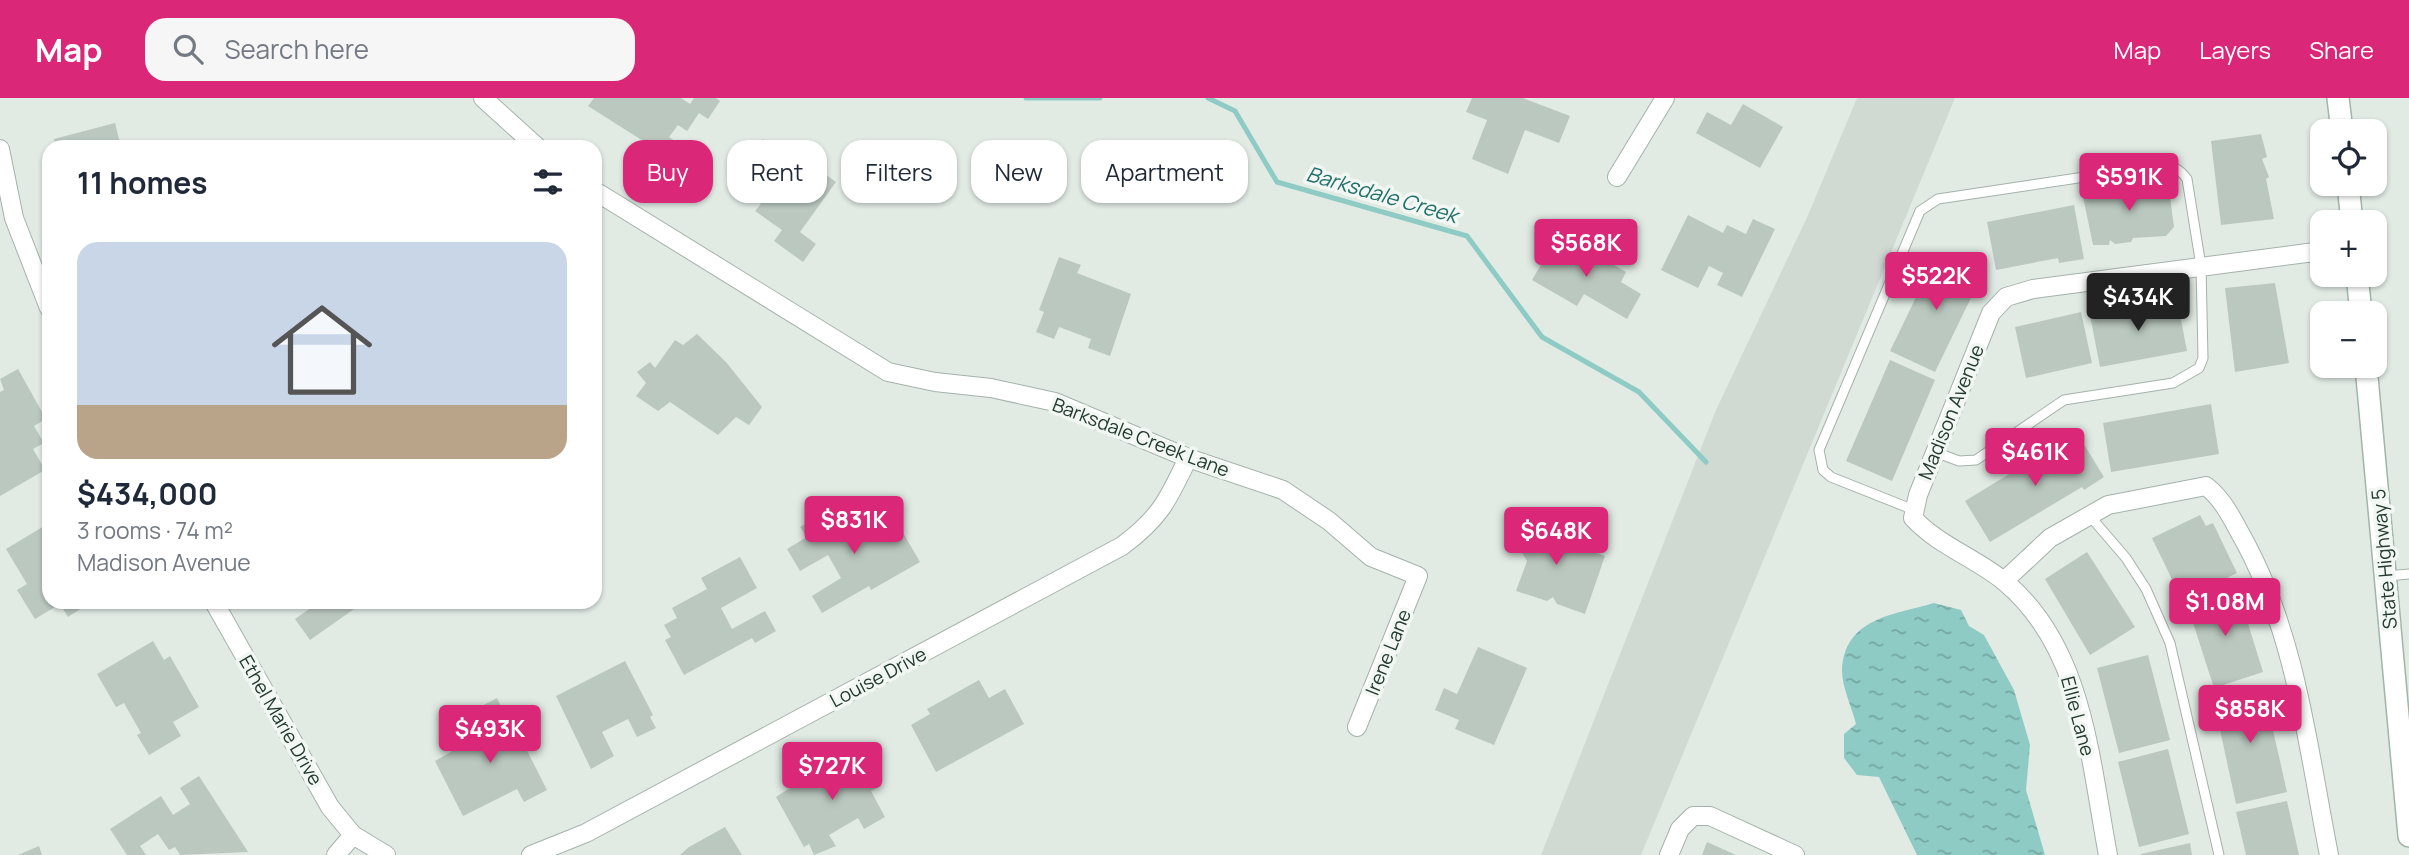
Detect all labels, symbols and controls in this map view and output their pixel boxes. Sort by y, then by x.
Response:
search box [145,18,635,81]
text: Map [35,27,103,72]
icon: search [169,30,207,68]
text: Search here [225,31,369,67]
text: Map [2114,33,2161,66]
text: Layers [2199,33,2271,66]
text: Share [2309,33,2374,66]
map controls [2310,119,2387,378]
button: locate [2310,119,2387,196]
chip: Buy [623,140,713,203]
chip: Rent [727,140,827,203]
chip: Filters [841,140,957,203]
chip: New [971,140,1067,203]
chip: Apartment [1081,140,1248,203]
pin: $591K [2080,153,2178,213]
water label: Barksdale Creek [1303,159,1464,230]
text: $591K [2095,160,2163,192]
text: 11 homes [77,162,208,203]
icon: filters [529,163,567,201]
button: + [2310,210,2387,287]
pin: $568K [1537,220,1635,279]
text: $568K [1550,226,1622,258]
pin: $522K [1887,252,1985,312]
text: $522K [1901,259,1971,291]
pin: $434K [2089,274,2187,333]
text: $434K [2103,280,2173,312]
icon: home [259,287,385,413]
button: − [2310,301,2387,378]
street label: Madison Avenue [1912,341,1990,483]
street label: Barksdale Creek Lane [1049,391,1233,483]
pin: $461K [1986,428,2084,488]
text: $461K [2001,435,2069,467]
text: $434,000 [77,473,218,514]
street label: State Highway 5 [2365,488,2403,630]
pin: $831K [805,496,903,556]
text: $831K [821,503,887,535]
pin: $648K [1507,508,1605,567]
text: 3 rooms · 74 m² [77,514,233,546]
text: $648K [1520,514,1592,546]
text: Madison Avenue [77,546,251,578]
pin: $1.08M [2168,578,2282,638]
text: $1.08M [2185,585,2265,617]
street label: Irene Lane [1359,605,1417,699]
street label: Louise Drive [825,641,931,713]
street label: Ethel Marie Drive [233,650,329,790]
street label: Ellie Lane [2055,673,2101,759]
pin: $858K [2201,686,2299,745]
text: $858K [2215,692,2285,724]
pin: $493K [441,706,539,765]
text: $493K [455,712,525,744]
pin: $727K [783,742,881,802]
text: $727K [798,749,866,781]

